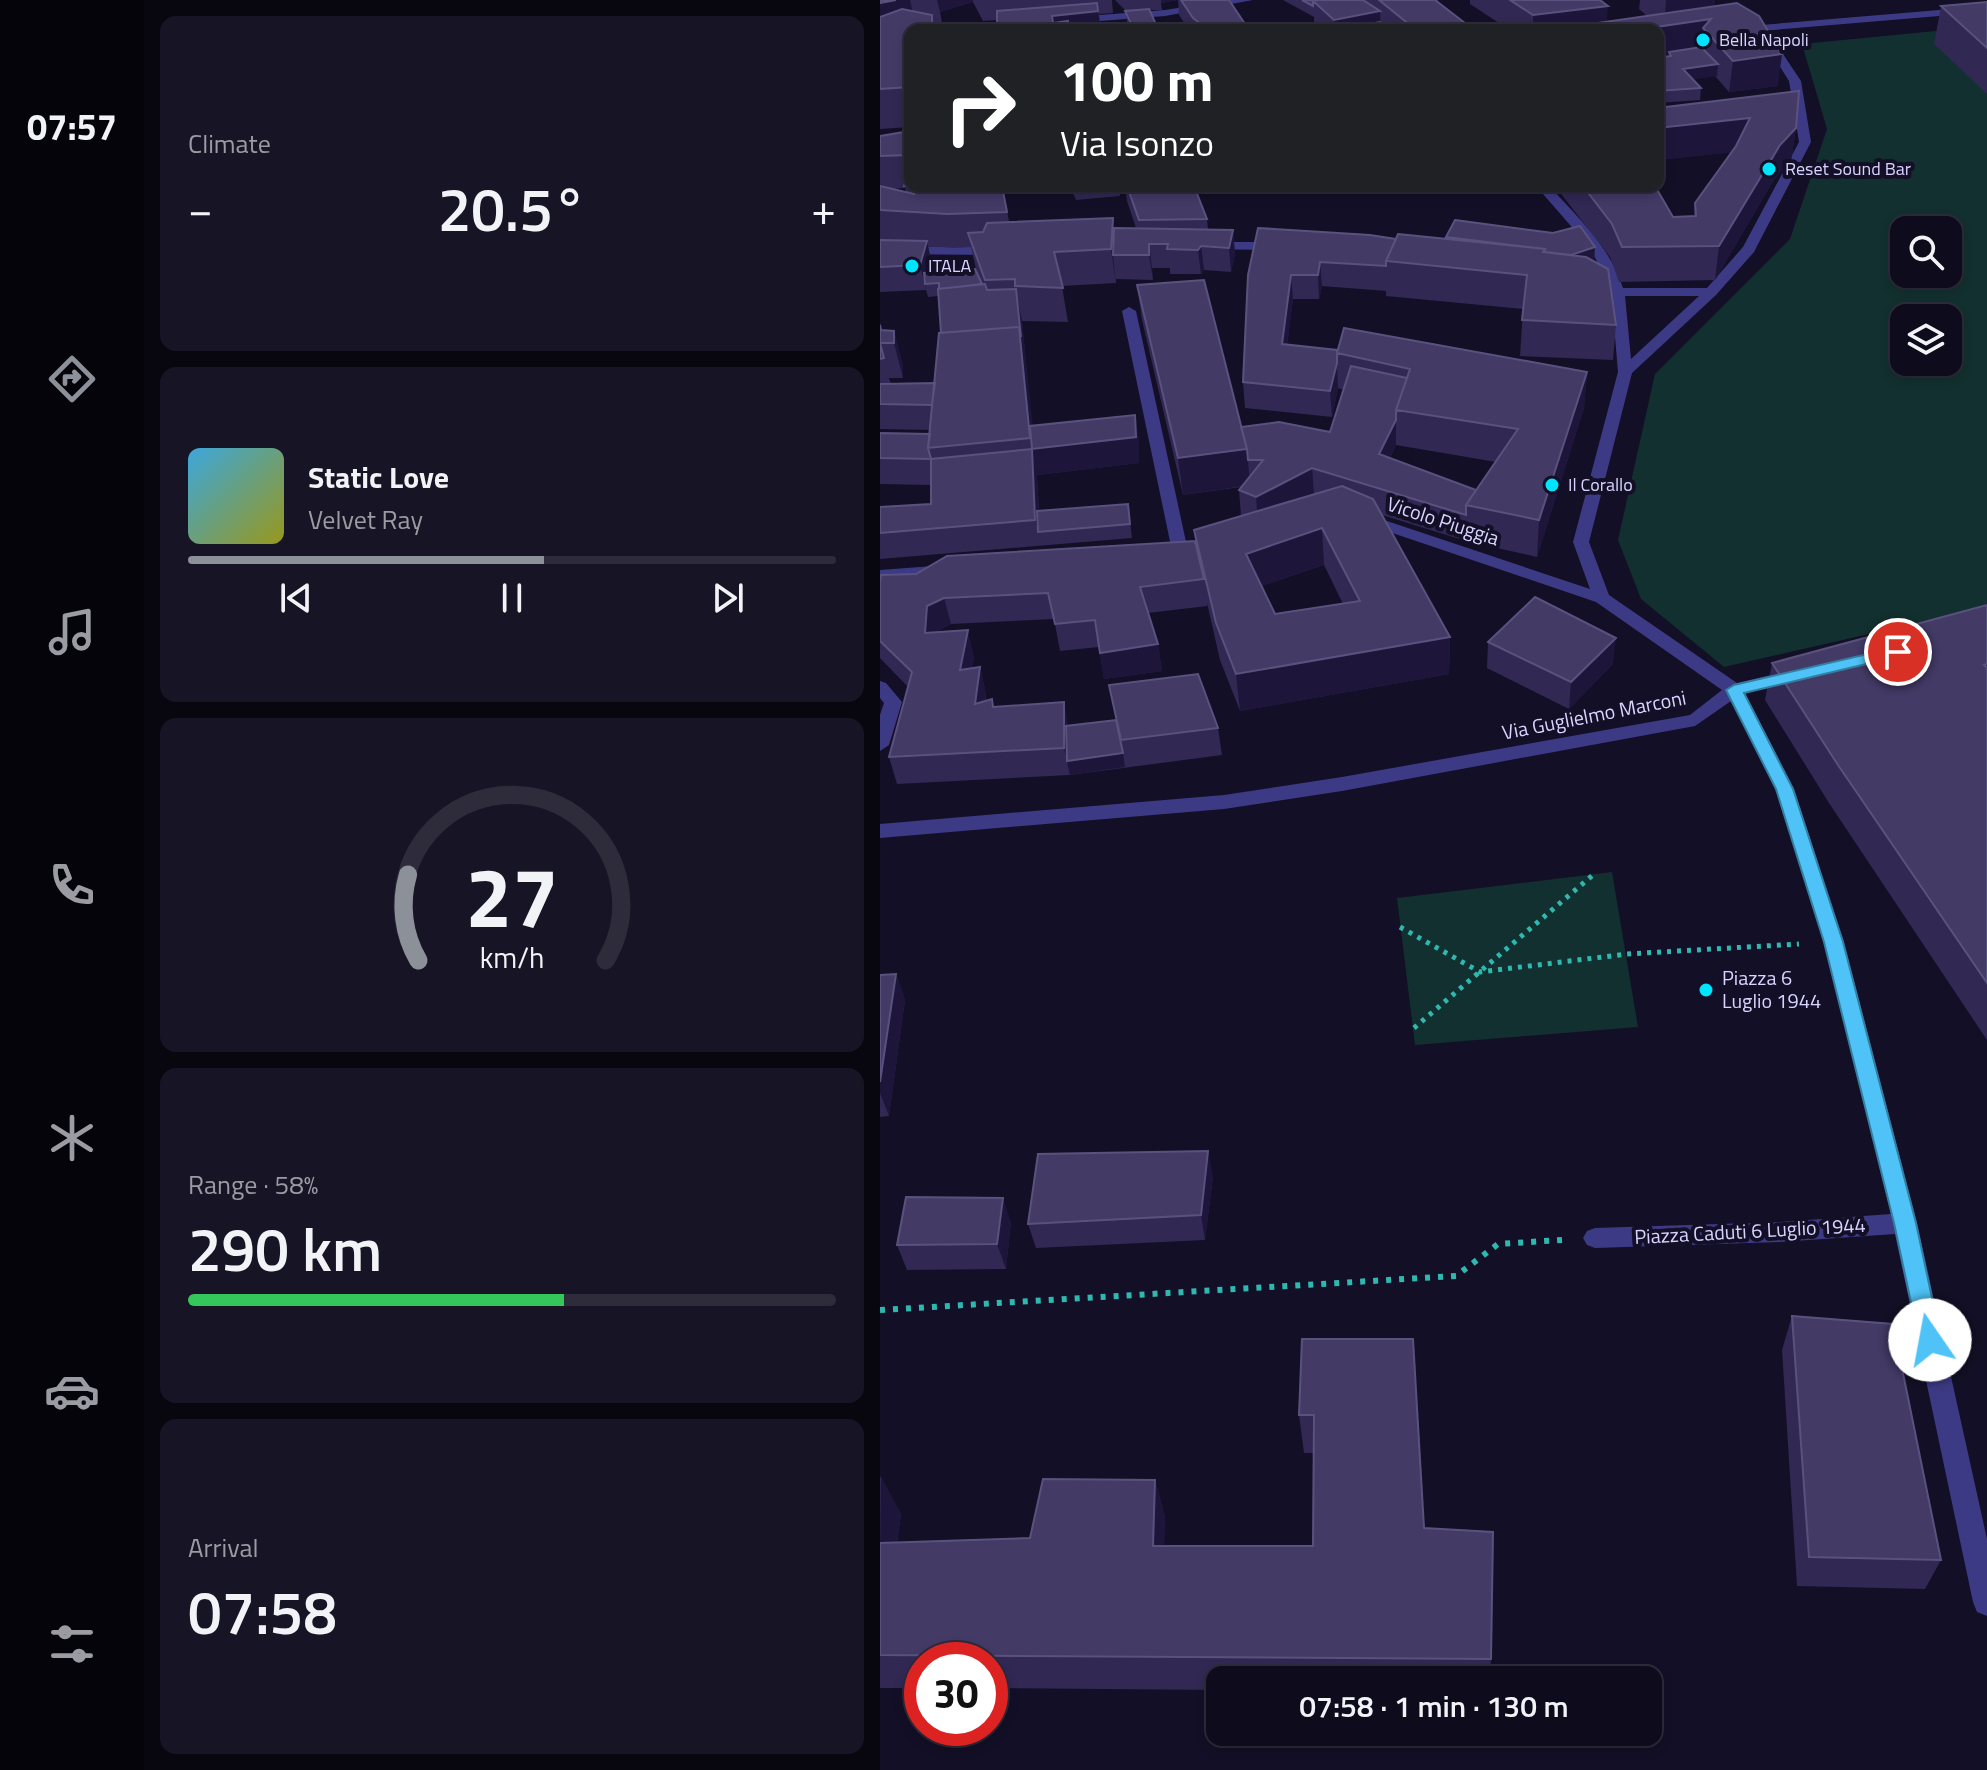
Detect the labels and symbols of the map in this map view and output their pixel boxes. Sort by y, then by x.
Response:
place label: Bella Napoli [1719,26,1809,53]
marker: Bella Napoli [1694,31,1712,49]
place label: Reset Sound Bar [1785,155,1911,182]
marker: Reset Sound Bar [1760,160,1778,178]
place label: ITALA [928,252,971,279]
marker: ITALA [903,257,921,275]
place label: Il Corallo [1568,471,1633,498]
marker: Il Corallo [1543,476,1561,494]
street label: Vicolo Piuggia [1383,488,1503,553]
pin [1864,618,1932,686]
street label: Via Guglielmo Marconi [1499,681,1689,748]
place label: Piazza 6 Luglio 1944 [1722,962,1821,1016]
marker: Piazza 6 Luglio 1944 [1697,981,1715,999]
street label: Piazza Caduti 6 Luglio 1944 [1634,1209,1866,1252]
position arrow [1888,1298,1972,1382]
speed limit sign: 30 [904,1642,1008,1746]

